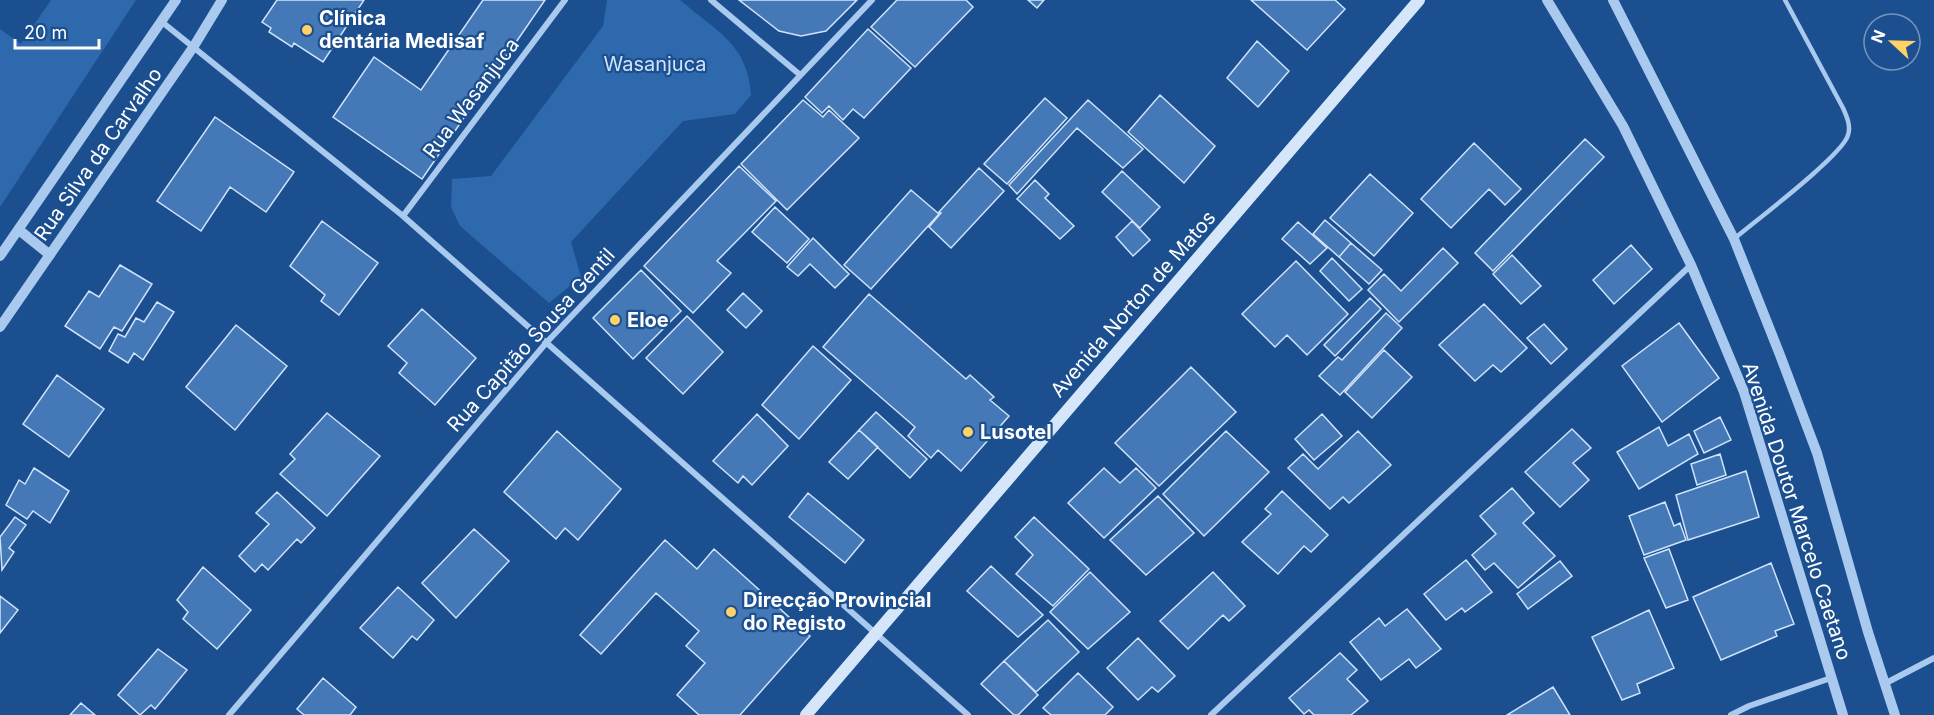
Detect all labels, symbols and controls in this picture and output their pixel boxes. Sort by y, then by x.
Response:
place label: Clínica dentária Medisaf [319,6,484,53]
scale bar [15,12,99,50]
north arrow [1862,12,1922,72]
text: 20 m [24,22,67,43]
marker: Clínica dentária Medisaf [300,23,314,37]
text: N [1867,27,1890,46]
street label: Rua Wasanjuca [418,33,524,163]
park label: Wasanjuca [603,52,707,76]
street label: Rua Silva da Carvalho [29,63,167,245]
street label: Avenida Norton de Matos [1046,206,1220,402]
street label: Rua Capitão Sousa Gentil [442,243,620,437]
place label: Eloe [627,308,669,332]
marker: Eloe [608,313,622,327]
street label: Avenida Doutor Marcelo Caetano [1737,359,1857,663]
place label: Lusotel [980,420,1052,444]
marker: Lusotel [961,425,975,439]
place label: Direcção Provincial do Registo [743,588,931,635]
marker: Direcção Provincial do Registo [724,605,738,619]

